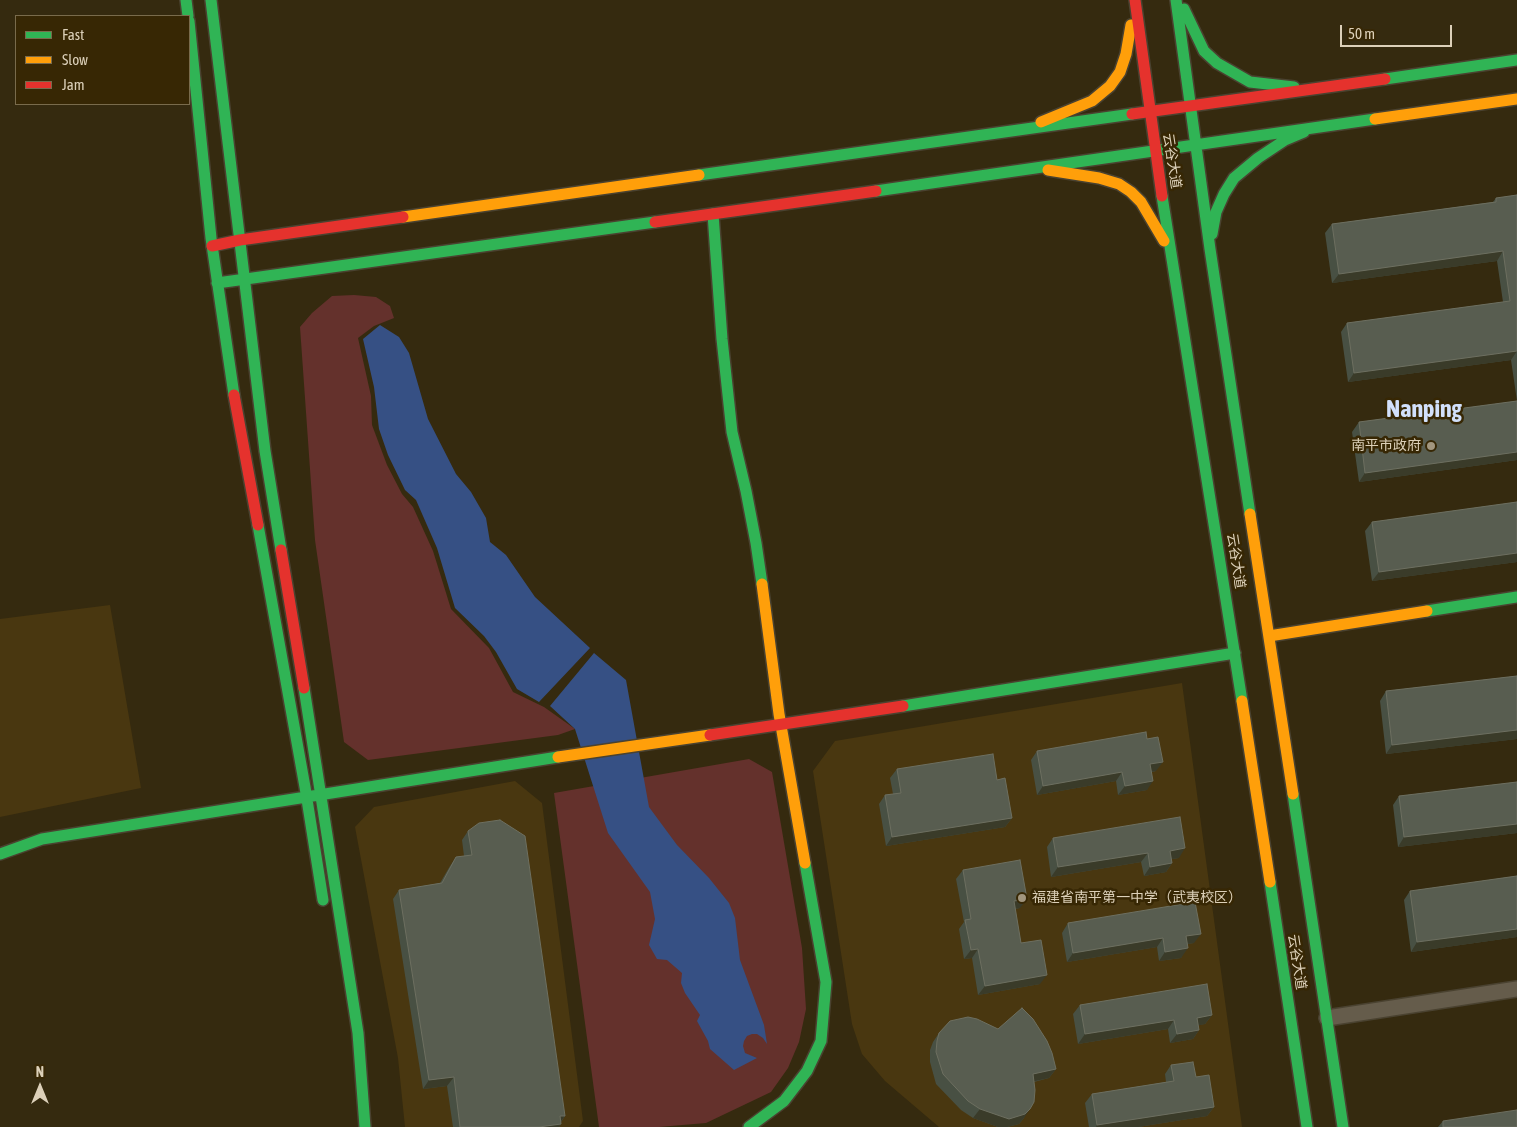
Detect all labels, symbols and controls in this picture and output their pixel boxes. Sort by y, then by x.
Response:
legend [15,15,190,105]
scale bar [1342,15,1454,47]
text: 50 m [1348,25,1375,42]
text: Fast [62,26,84,43]
text: Slow [62,51,88,68]
text: Jam [62,76,85,93]
street label: 云谷大道 [1159,132,1185,190]
district label: Nanping [1386,395,1462,423]
place label: 南平市政府 [1351,438,1421,454]
marker: 南平市政府 [1425,440,1437,452]
street label: 云谷大道 [1223,532,1249,590]
place label: 福建省南平第一中学（武夷校区） [1032,890,1242,906]
marker: 福建省南平第一中学（武夷校区） [1016,892,1028,904]
street label: 云谷大道 [1284,933,1310,991]
north arrow [15,1062,65,1112]
text: N [36,1064,44,1080]

